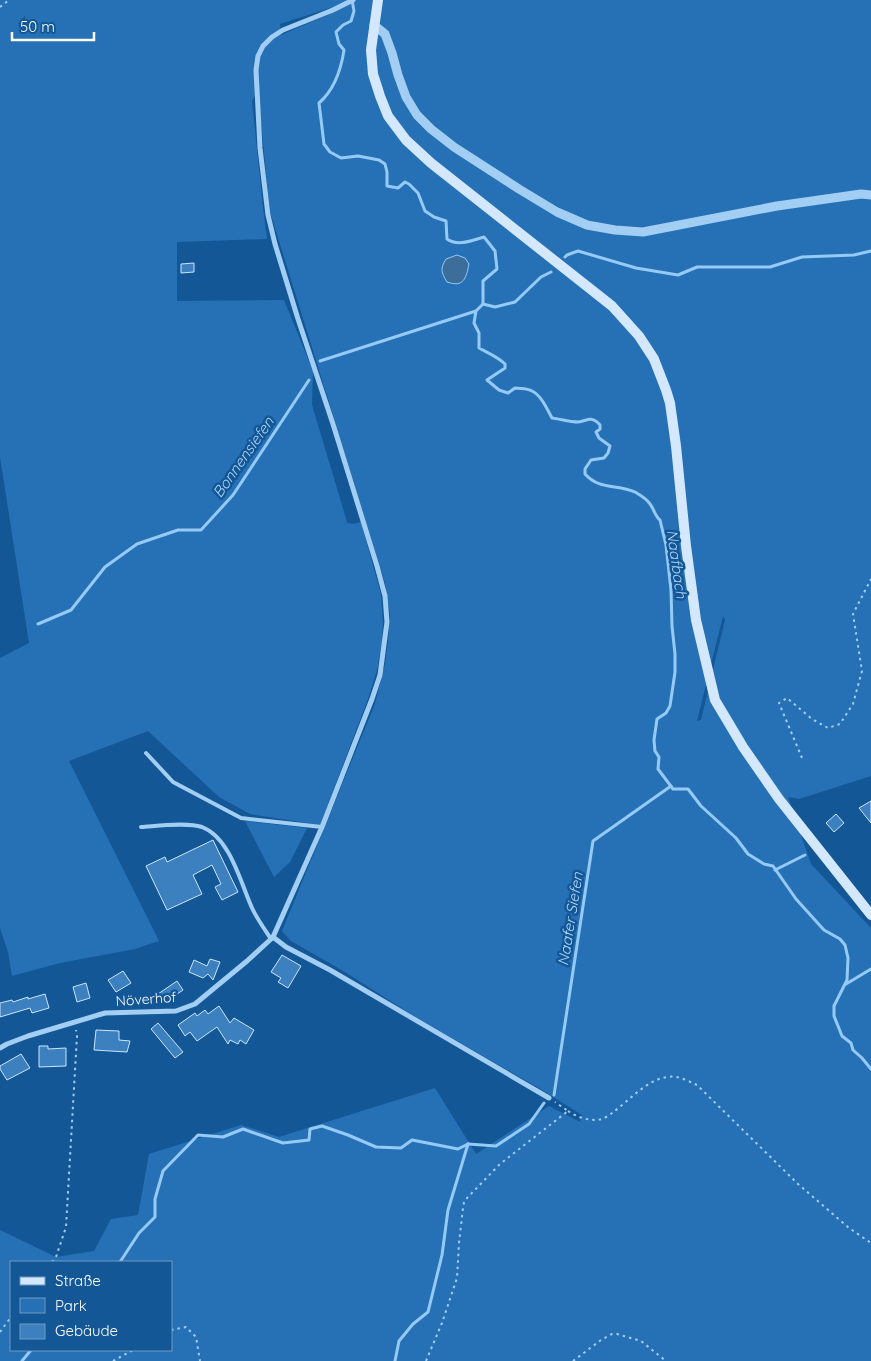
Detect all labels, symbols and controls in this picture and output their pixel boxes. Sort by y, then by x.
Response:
scale bar [12,10,95,42]
text: 50 m [20,17,55,36]
water label: Bonnensiefen [208,413,278,501]
water label: Naafbach [663,528,691,600]
water label: Naafer Siefen [553,871,587,967]
street label: Növerhof [115,988,177,1010]
legend [10,1261,172,1351]
text: Straße [55,1271,101,1290]
text: Park [55,1296,87,1315]
text: Gebäude [55,1321,118,1340]

